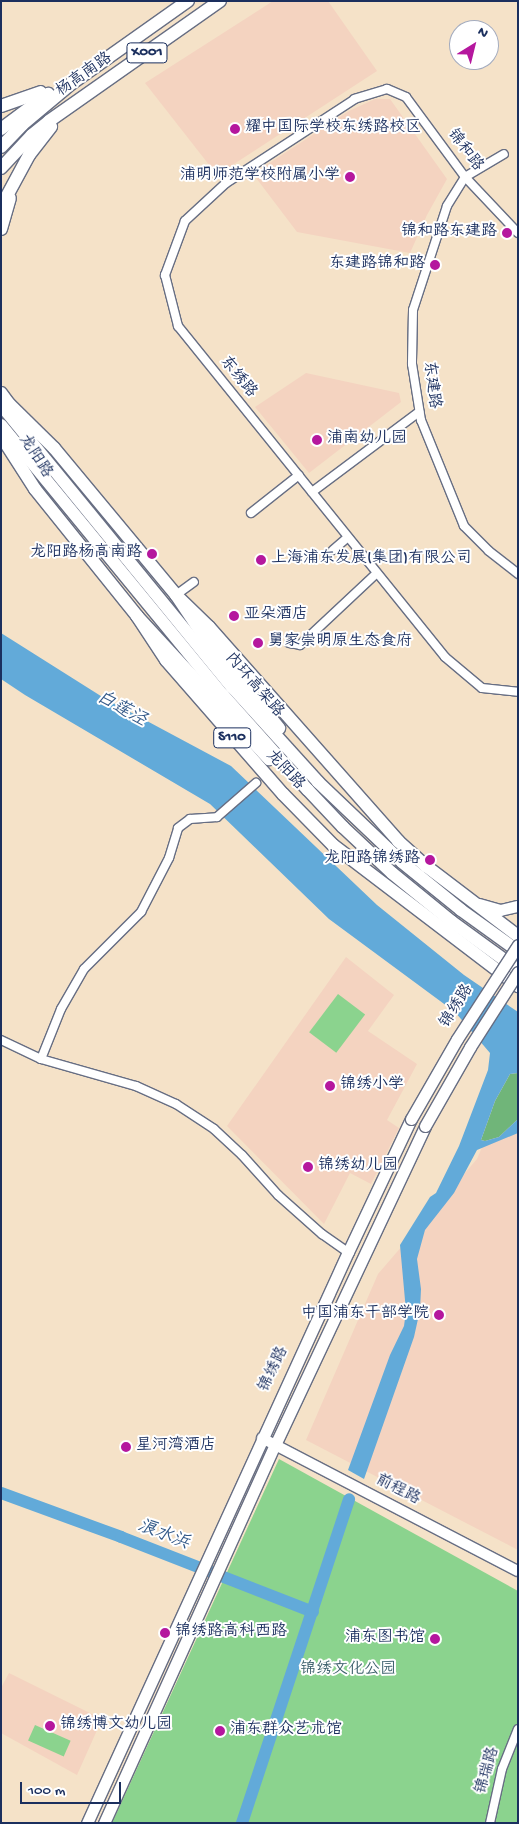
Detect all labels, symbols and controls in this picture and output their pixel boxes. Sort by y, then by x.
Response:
north arrow [449,20,499,70]
text: N [474,24,491,43]
road number: X001 [126,40,168,66]
street label: 杨高南路 [53,50,117,102]
place label: 耀中国际学校东绣路校区 [245,119,421,139]
marker: 耀中国际学校东绣路校区 [229,123,241,135]
street label: 锦和路 [442,126,486,176]
place label: 浦明师范学校附属小学 [180,167,340,187]
marker: 浦明师范学校附属小学 [344,171,356,183]
place label: 锦和路东建路 [401,223,497,243]
marker: 锦和路东建路 [501,227,513,239]
place label: 东建路锦和路 [329,255,425,275]
marker: 东建路锦和路 [429,259,441,271]
street label: 东绣路 [214,353,260,403]
street label: 东建路 [418,360,442,410]
place label: 浦南幼儿园 [327,430,407,450]
street label: 龙阳路 [13,432,55,482]
marker: 浦南幼儿园 [311,434,323,446]
place label: 龙阳路杨高南路 [30,544,142,564]
marker: 龙阳路杨高南路 [146,548,158,560]
place label: 上海浦东发展(集团)有限公司 [271,550,472,570]
marker: 上海浦东发展(集团)有限公司 [255,554,267,566]
place label: 亚朵酒店 [244,606,308,626]
marker: 亚朵酒店 [228,610,240,622]
place label: 舅家崇明原生态食府 [268,633,412,653]
marker: 舅家崇明原生态食府 [252,637,264,649]
street label: 内环高架路 [220,650,286,722]
water label: 白莲泾 [92,687,150,733]
road number: S110 [212,726,252,750]
street label: 龙阳路 [261,747,307,795]
place label: 龙阳路锦绣路 [324,850,420,870]
marker: 龙阳路锦绣路 [424,854,436,866]
street label: 锦绣路 [437,982,479,1032]
place label: 锦绣小学 [340,1076,404,1096]
marker: 锦绣小学 [324,1080,336,1092]
place label: 锦绣幼儿园 [318,1157,398,1177]
marker: 锦绣幼儿园 [302,1161,314,1173]
place label: 中国浦东干部学院 [301,1305,429,1325]
marker: 中国浦东干部学院 [433,1309,445,1321]
street label: 锦绣路 [256,1344,294,1396]
place label: 星河湾酒店 [136,1437,216,1457]
marker: 星河湾酒店 [120,1441,132,1453]
street label: 前程路 [371,1472,423,1510]
water label: 浪水浜 [134,1516,192,1556]
place label: 锦绣路高科西路 [175,1623,287,1643]
marker: 锦绣路高科西路 [159,1627,171,1639]
place label: 浦东图书馆 [345,1629,425,1649]
marker: 浦东图书馆 [429,1633,441,1645]
park label: 锦绣文化公园 [300,1661,396,1681]
place label: 锦绣博文幼儿园 [60,1716,172,1736]
marker: 锦绣博文幼儿园 [44,1720,56,1732]
place label: 浦东群众艺术馆 [230,1721,342,1741]
marker: 浦东群众艺术馆 [214,1725,226,1737]
street label: 锦瑞路 [473,1745,505,1797]
scale bar [22,1772,124,1804]
text: 100 m [28,1782,65,1800]

